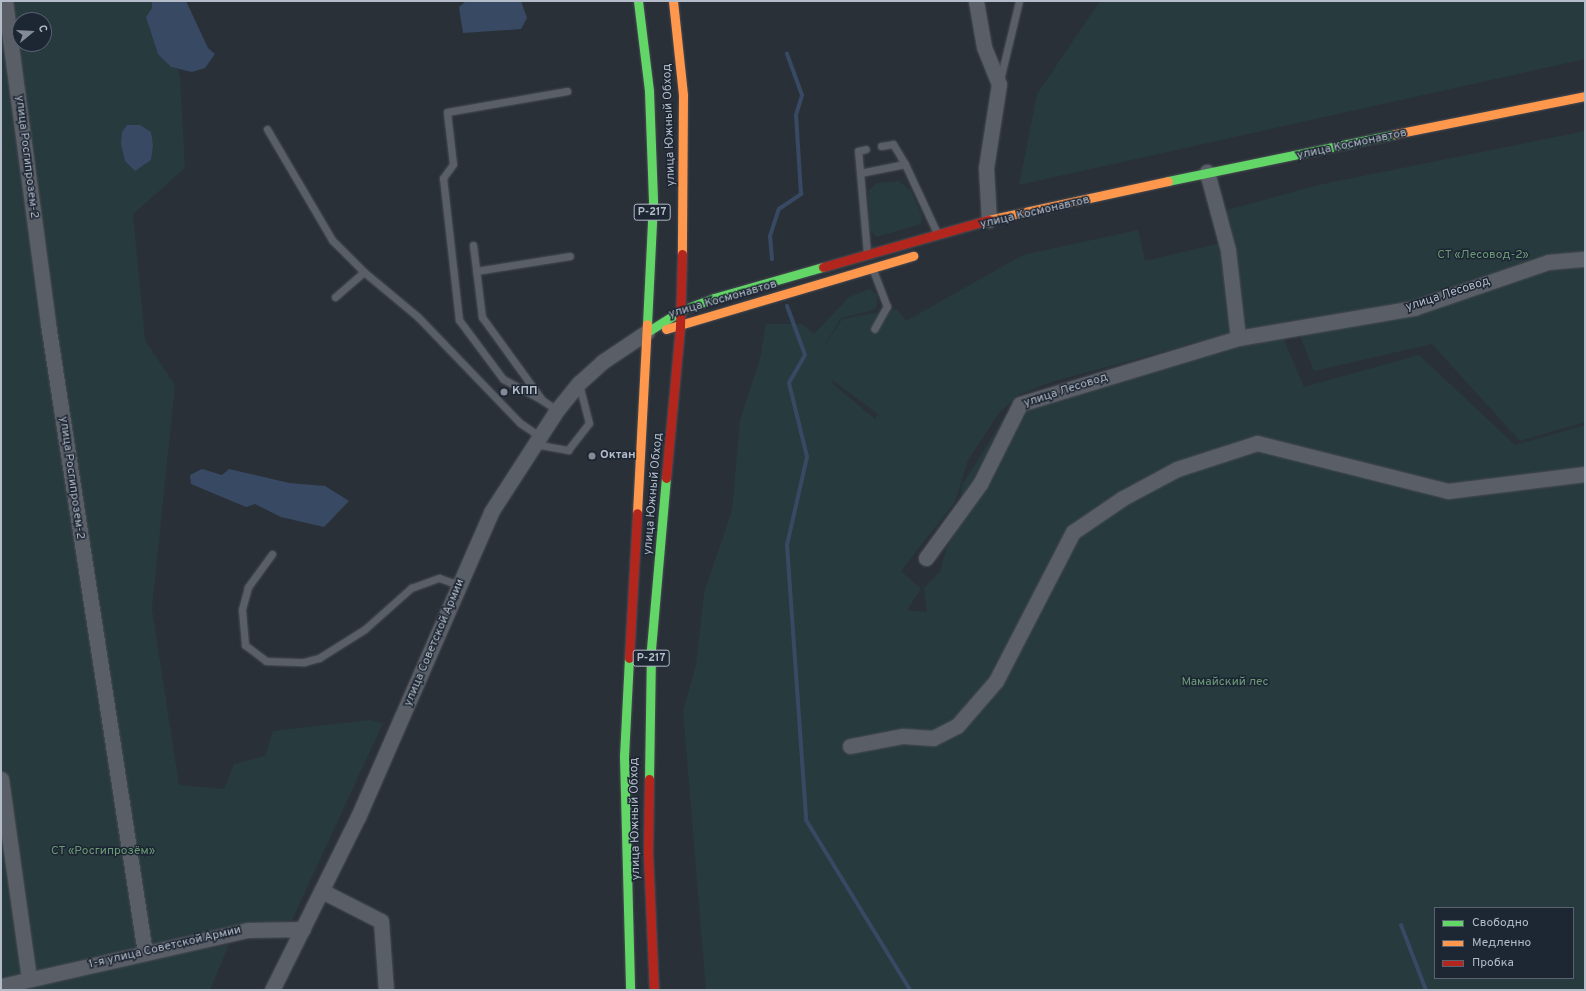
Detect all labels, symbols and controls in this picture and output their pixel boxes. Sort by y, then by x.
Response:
north arrow [12,12,52,52]
text: С [35,23,50,34]
street label: улица Южный Обход [661,63,679,187]
street label: улица Росгипрозем-2 [11,95,41,219]
street label: улица Космонавтов [1296,126,1408,164]
street label: улица Космонавтов [979,193,1091,233]
road number: Р-217 [633,203,671,221]
park label: СТ «Лесовод-2» [1437,249,1529,263]
street label: улица Лесовод [1404,275,1492,315]
street label: улица Космонавтов [667,278,779,322]
street label: улица Лесовод [1022,371,1110,411]
place label: КПП [512,385,538,399]
marker: КПП [499,387,509,397]
street label: улица Росгипрозем-2 [55,416,87,540]
street label: улица Южный Обход [641,432,667,556]
place label: Октан [600,449,636,463]
marker: Октан [587,451,597,461]
street label: улица Советской Армии [402,577,468,709]
road number: Р-217 [632,649,670,667]
park label: Мамайский лес [1181,676,1269,690]
street label: улица Южный Обход [628,757,644,881]
park label: СТ «Росгипрозём» [51,845,155,859]
legend [1434,907,1574,979]
text: Свободно [1472,915,1529,931]
street label: 1-я улица Советской Армии [87,923,243,973]
text: Медленно [1472,935,1531,951]
text: Пробка [1472,955,1514,971]

